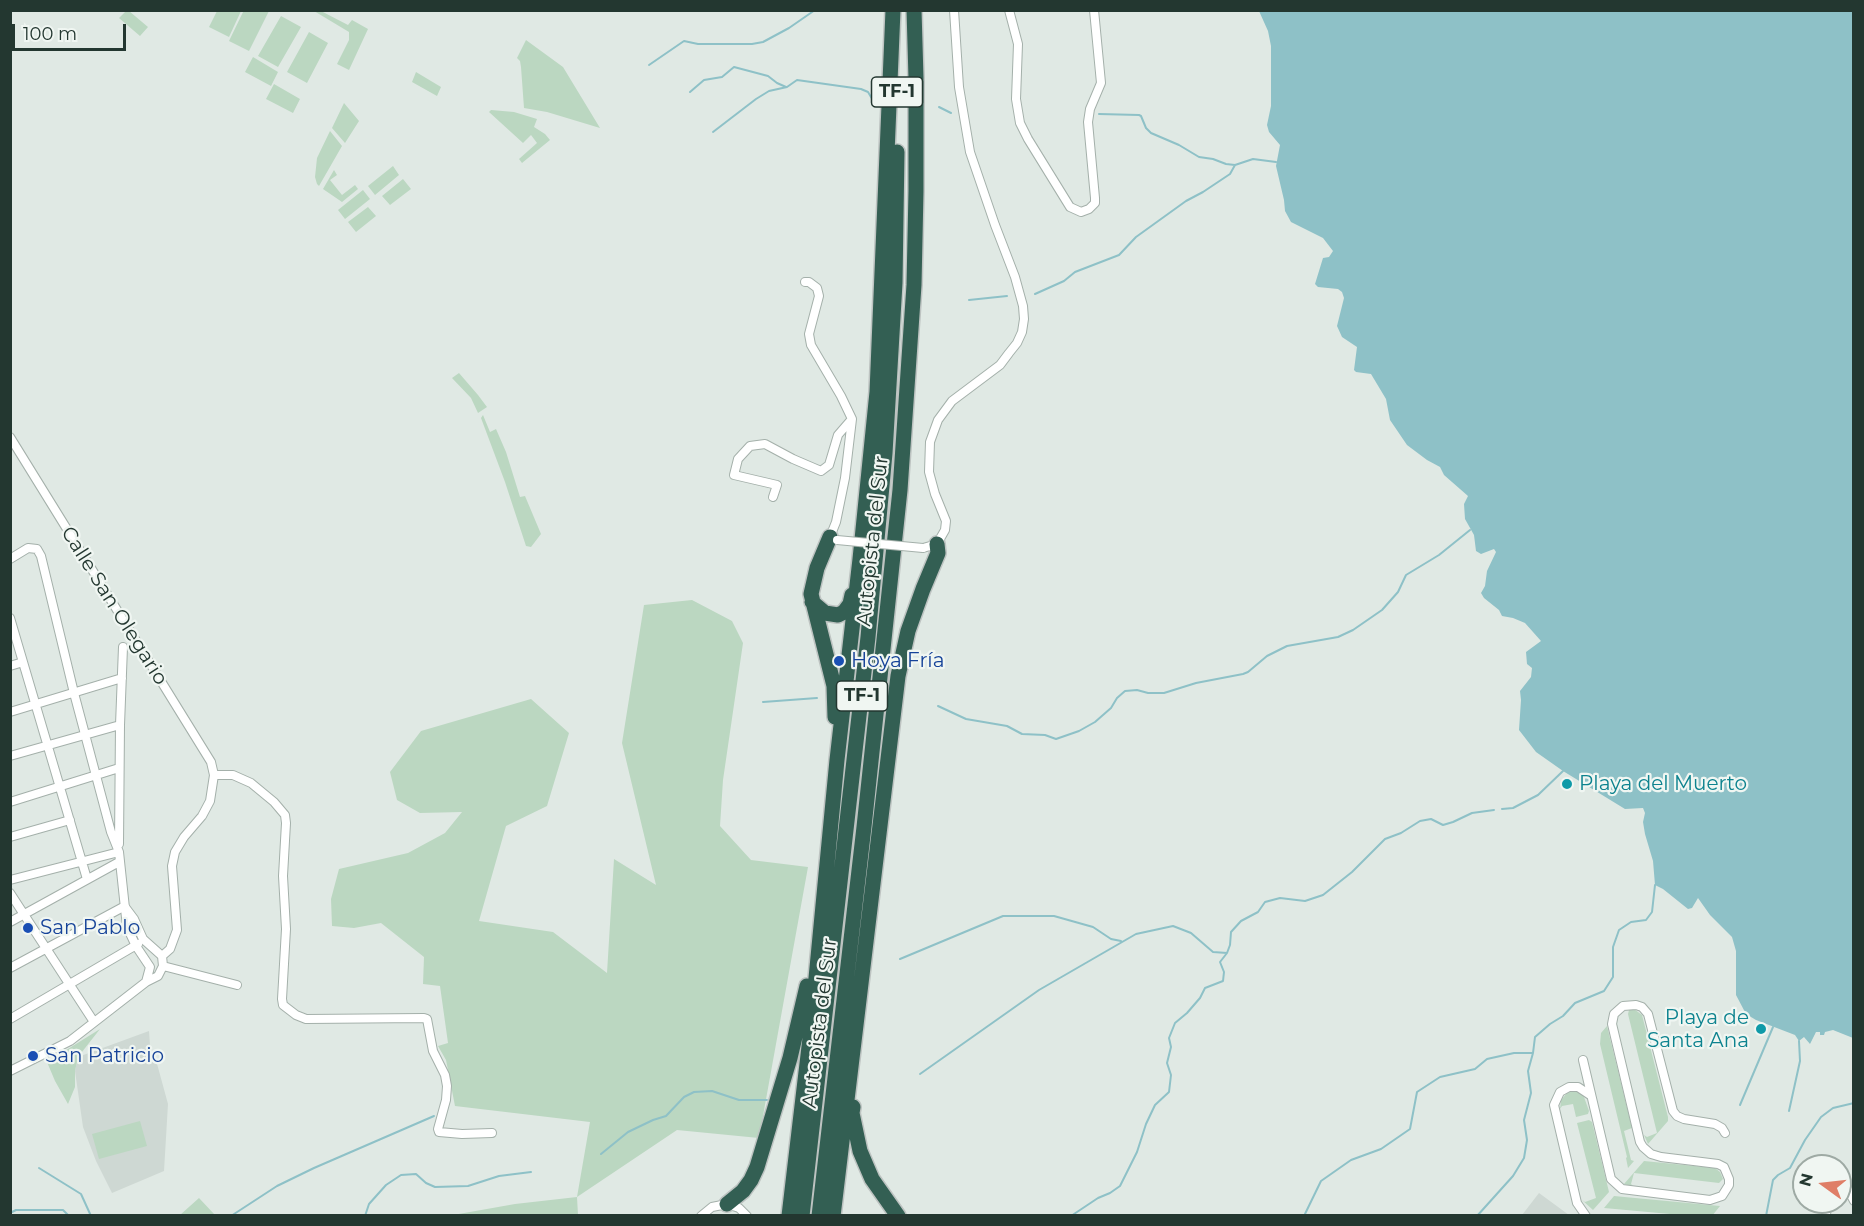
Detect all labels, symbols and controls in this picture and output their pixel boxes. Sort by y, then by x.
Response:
scale bar [15,12,129,50]
text: 100 m [23,23,77,45]
road number: TF-1 [872,77,922,107]
street label: Autopista del Sur [852,455,894,627]
street label: Calle San Olegario [56,522,172,690]
place label: Hoya Fría [851,649,945,673]
marker: Hoya Fría [832,654,846,668]
road number: TF-1 [836,681,888,711]
place label: Playa del Muerto [1579,772,1747,796]
marker: Playa del Muerto [1560,777,1574,791]
place label: San Pablo [40,916,140,940]
marker: San Pablo [21,921,35,935]
street label: Autopista del Sur [798,937,842,1109]
place label: Playa de Santa Ana [1647,1006,1749,1053]
marker: Playa de Santa Ana [1754,1022,1768,1036]
place label: San Patricio [45,1044,164,1068]
marker: San Patricio [26,1049,40,1063]
north arrow [1792,1154,1852,1214]
text: N [1795,1171,1817,1188]

